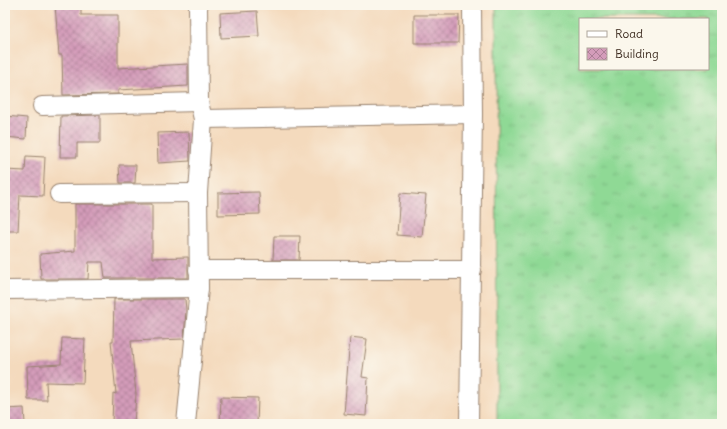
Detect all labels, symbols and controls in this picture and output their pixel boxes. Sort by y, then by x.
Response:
legend [579,18,709,70]
text: Road [615,26,643,41]
text: Building [615,46,659,61]

